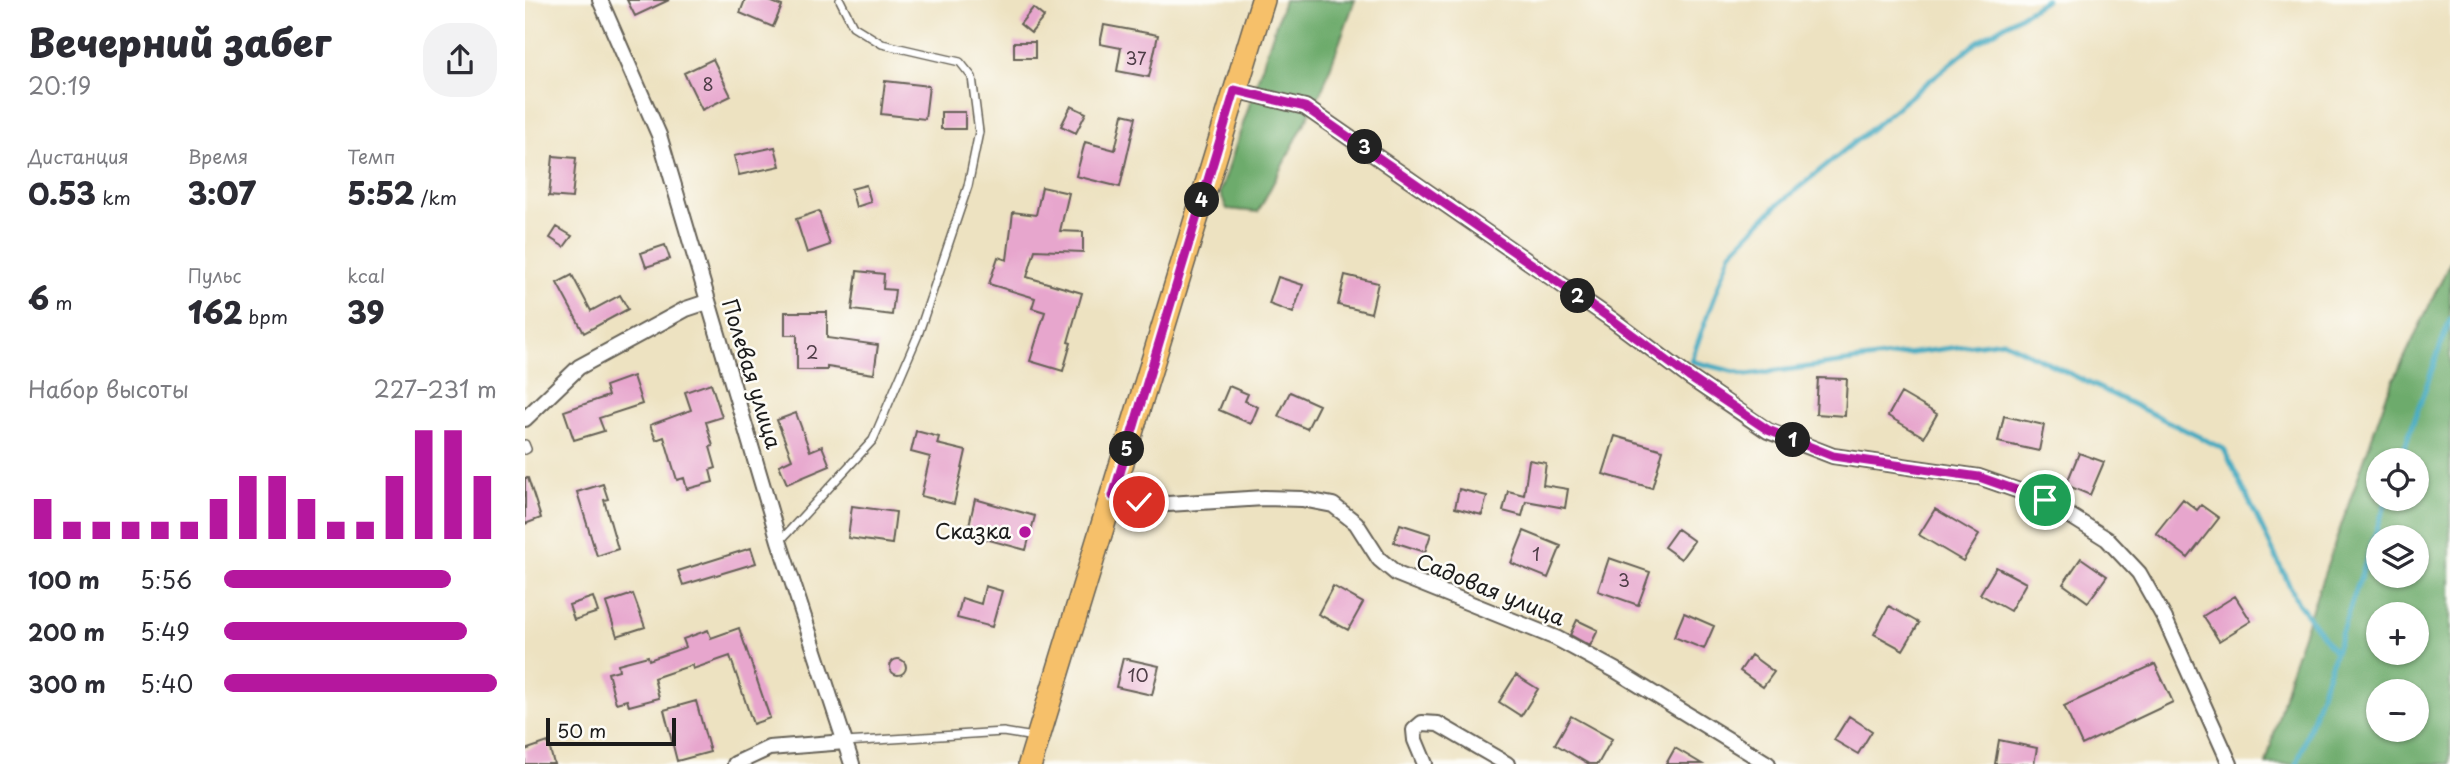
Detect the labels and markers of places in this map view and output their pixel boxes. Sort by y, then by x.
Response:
pin: 3 [1347,130,1383,164]
pin: 4 [1185,182,1219,218]
pin: 2 [1561,278,1595,314]
pin: 1 [1775,422,1811,458]
pin: 5 [1109,432,1145,466]
pin [2015,470,2075,530]
pin [1109,472,1169,532]
place label: Сказка [935,514,1011,546]
marker: Сказка [1017,524,1033,540]

